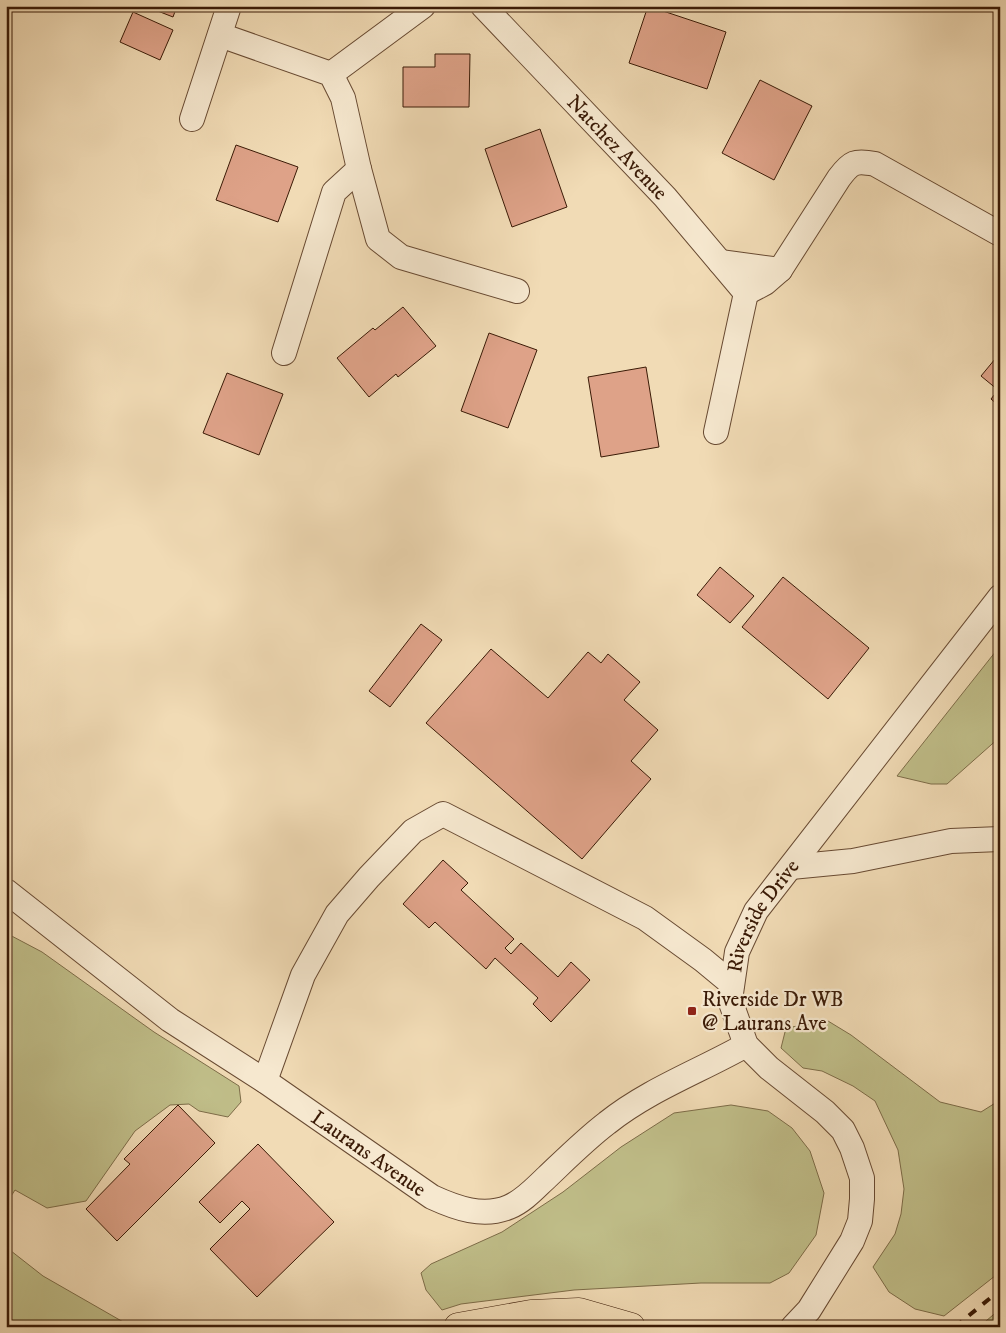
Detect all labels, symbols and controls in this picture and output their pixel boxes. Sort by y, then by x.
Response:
street label: Natchez Avenue [561,90,673,206]
street label: Riverside Drive [722,854,805,974]
place label: Riverside Dr WB @ Laurans Ave [702,987,844,1037]
marker: Riverside Dr WB @ Laurans Ave [686,1005,698,1017]
street label: Laurans Avenue [306,1105,431,1203]

